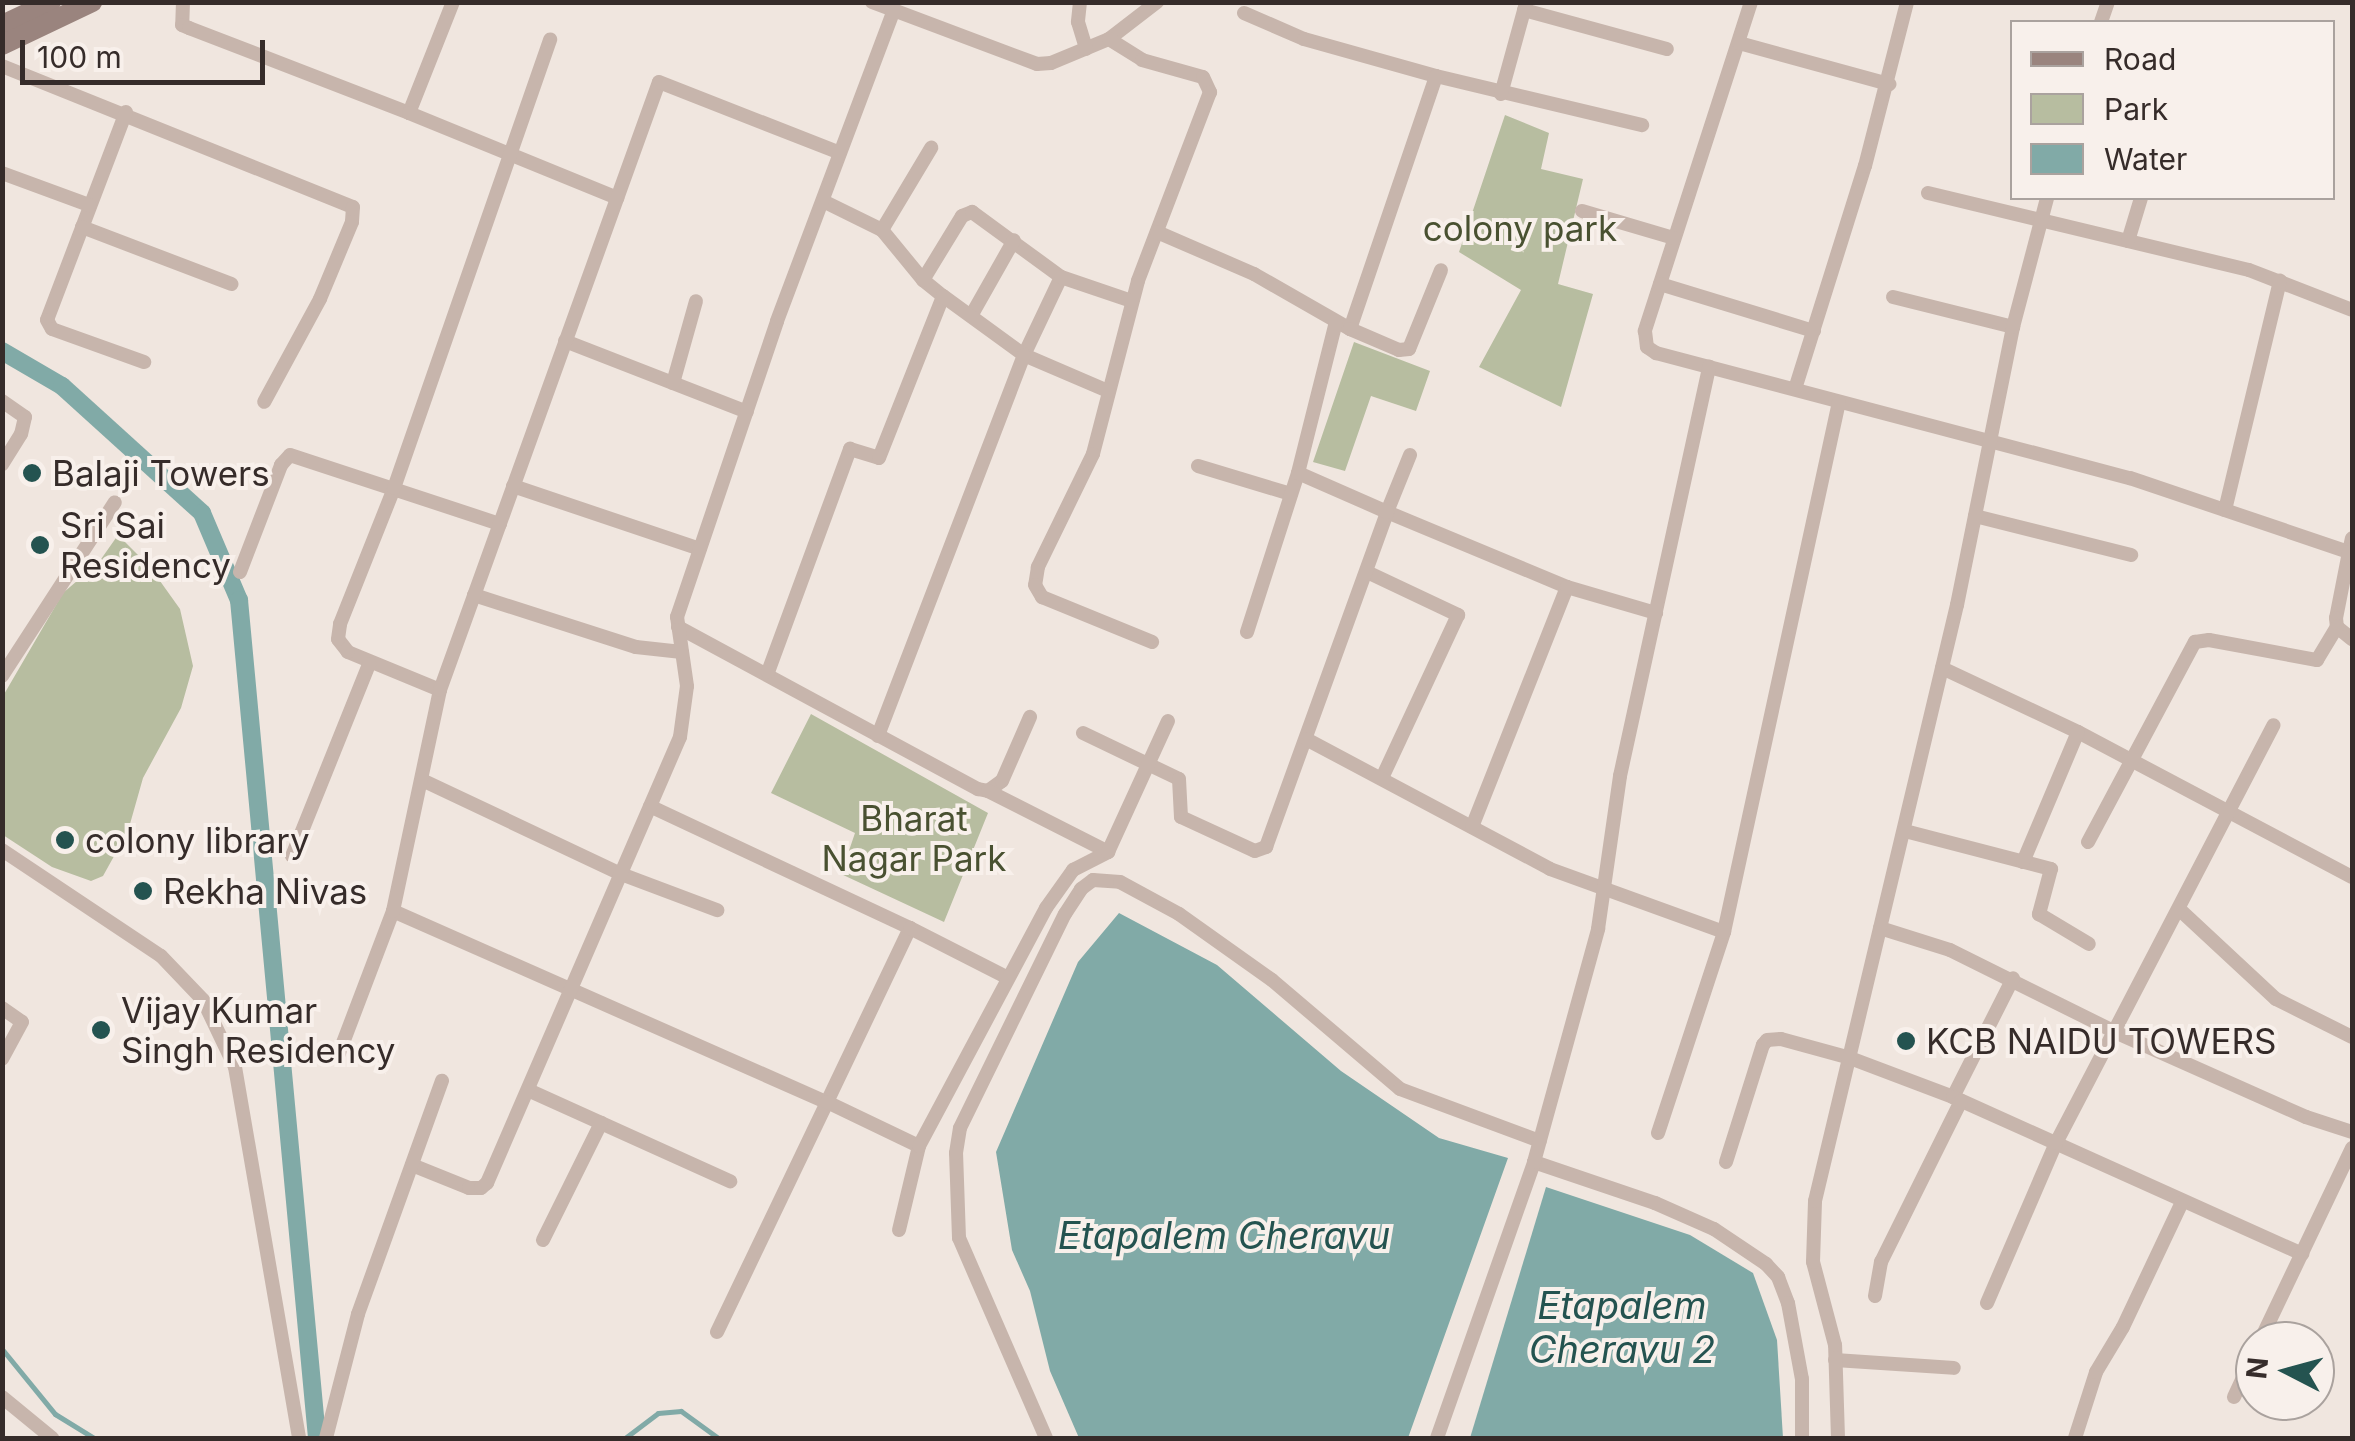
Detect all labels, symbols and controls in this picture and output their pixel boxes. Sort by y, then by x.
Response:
scale bar [25,20,270,82]
legend [2010,20,2335,200]
text: 100 m [37,39,122,75]
text: Road [2104,41,2176,77]
text: Park [2104,91,2168,127]
text: Water [2104,141,2187,177]
park label: colony park [1423,207,1617,249]
place label: Balaji Towers [52,452,270,494]
marker: Balaji Towers [21,462,43,484]
place label: Sri Sai Residency [60,504,231,586]
marker: Sri Sai Residency [29,534,51,556]
park label: Bharat Nagar Park [821,797,1007,879]
place label: colony library [85,819,310,861]
marker: colony library [54,829,76,851]
place label: Rekha Nivas [163,870,367,912]
marker: Rekha Nivas [132,880,154,902]
place label: Vijay Kumar Singh Residency [121,989,395,1071]
marker: Vijay Kumar Singh Residency [90,1019,112,1041]
place label: KCB NAIDU TOWERS [1926,1020,2277,1062]
marker: KCB NAIDU TOWERS [1895,1030,1917,1052]
water label: Etapalem Cheravu [1058,1213,1390,1259]
water label: Etapalem Cheravu 2 [1529,1283,1715,1372]
north arrow [2235,1321,2335,1421]
text: N [2239,1356,2275,1380]

